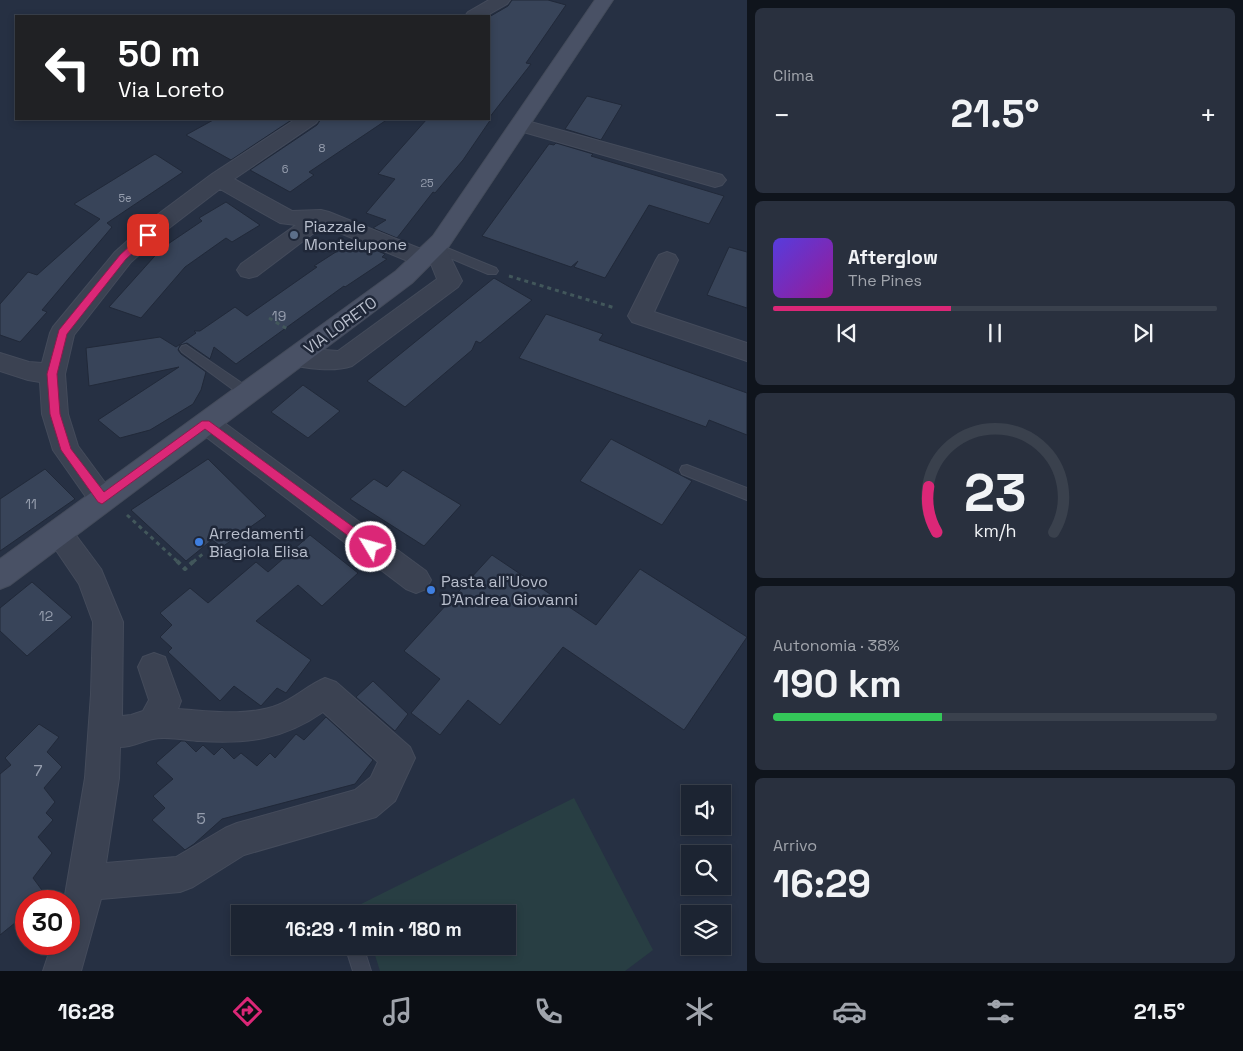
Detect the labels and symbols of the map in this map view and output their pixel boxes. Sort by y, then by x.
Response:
house number: 8 [319,141,326,155]
house number: 6 [282,162,289,176]
house number: 25 [420,176,434,190]
house number: 5e [118,191,132,205]
pin [127,214,169,256]
place label: Piazzale Montelupone [304,216,407,255]
marker: Piazzale Montelupone [288,229,300,241]
street label: VIA LORETO [299,292,381,359]
house number: 19 [272,307,286,325]
house number: 11 [25,495,37,513]
position arrow [344,520,396,572]
place label: Arredamenti Biagiola Elisa [209,523,308,562]
marker: Arredamenti Biagiola Elisa [193,536,205,548]
place label: Pasta all'Uovo D'Andrea Giovanni [441,571,578,610]
marker: Pasta all'Uovo D'Andrea Giovanni [425,584,437,596]
house number: 12 [39,607,53,625]
house number: 7 [33,760,43,781]
house number: 5 [196,808,206,829]
speed limit sign: 30 [15,890,80,955]

